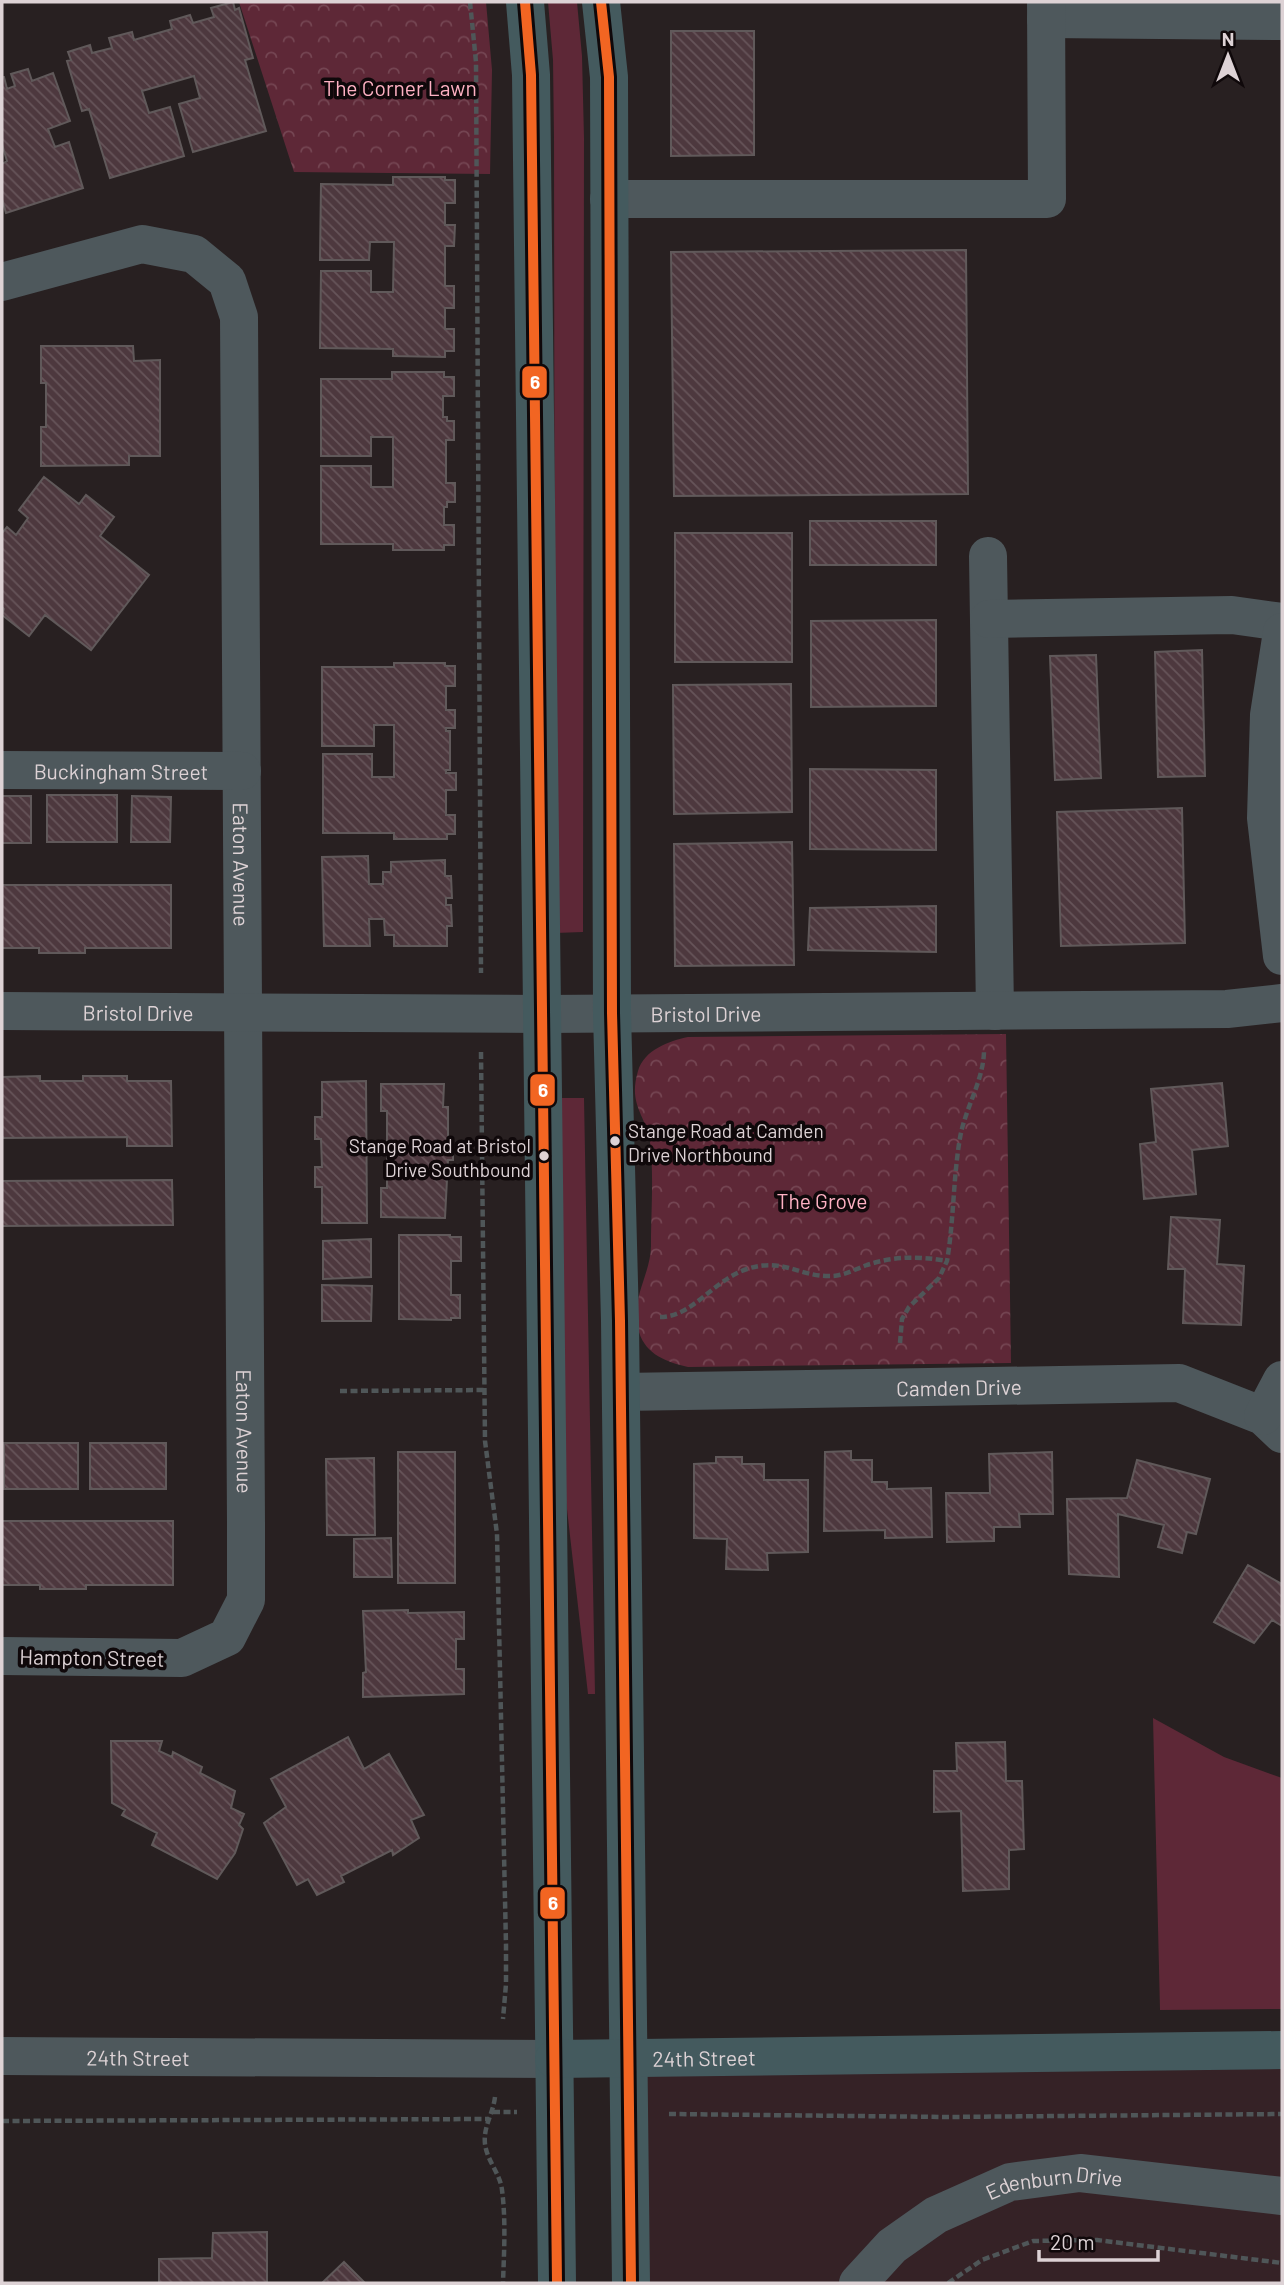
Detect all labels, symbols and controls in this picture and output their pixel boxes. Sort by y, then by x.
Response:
north arrow [1193,21,1263,91]
text: N [1222,27,1234,50]
park label: The Corner Lawn [323,75,477,100]
line badge: 6 [521,365,548,399]
text: 6 [530,370,540,393]
street label: Buckingham Street [34,758,208,783]
street label: Eaton Avenue [229,802,255,927]
street label: Bristol Drive [82,999,194,1025]
street label: Bristol Drive [650,1000,762,1026]
line badge: 6 [529,1073,556,1107]
text: 6 [538,1078,548,1101]
place label: Stange Road at Camden Drive Northbound [628,1119,824,1166]
place label: Stange Road at Bristol Drive Southbound [349,1134,531,1181]
marker: Stange Road at Camden Drive Northbound [608,1134,622,1148]
marker: Stange Road at Bristol Drive Southbound [537,1149,551,1163]
park label: The Grove [777,1188,867,1213]
street label: Eaton Avenue [233,1369,258,1494]
street label: Camden Drive [896,1373,1022,1400]
street label: Hampton Street [19,1643,165,1671]
line badge: 6 [539,1886,566,1920]
text: 6 [548,1891,558,1914]
street label: 24th Street [86,2044,190,2070]
street label: 24th Street [652,2044,756,2070]
street label: Edenburn Drive [981,2160,1124,2204]
scale bar [1039,2218,1158,2262]
text: 20 m [1050,2229,1095,2254]

